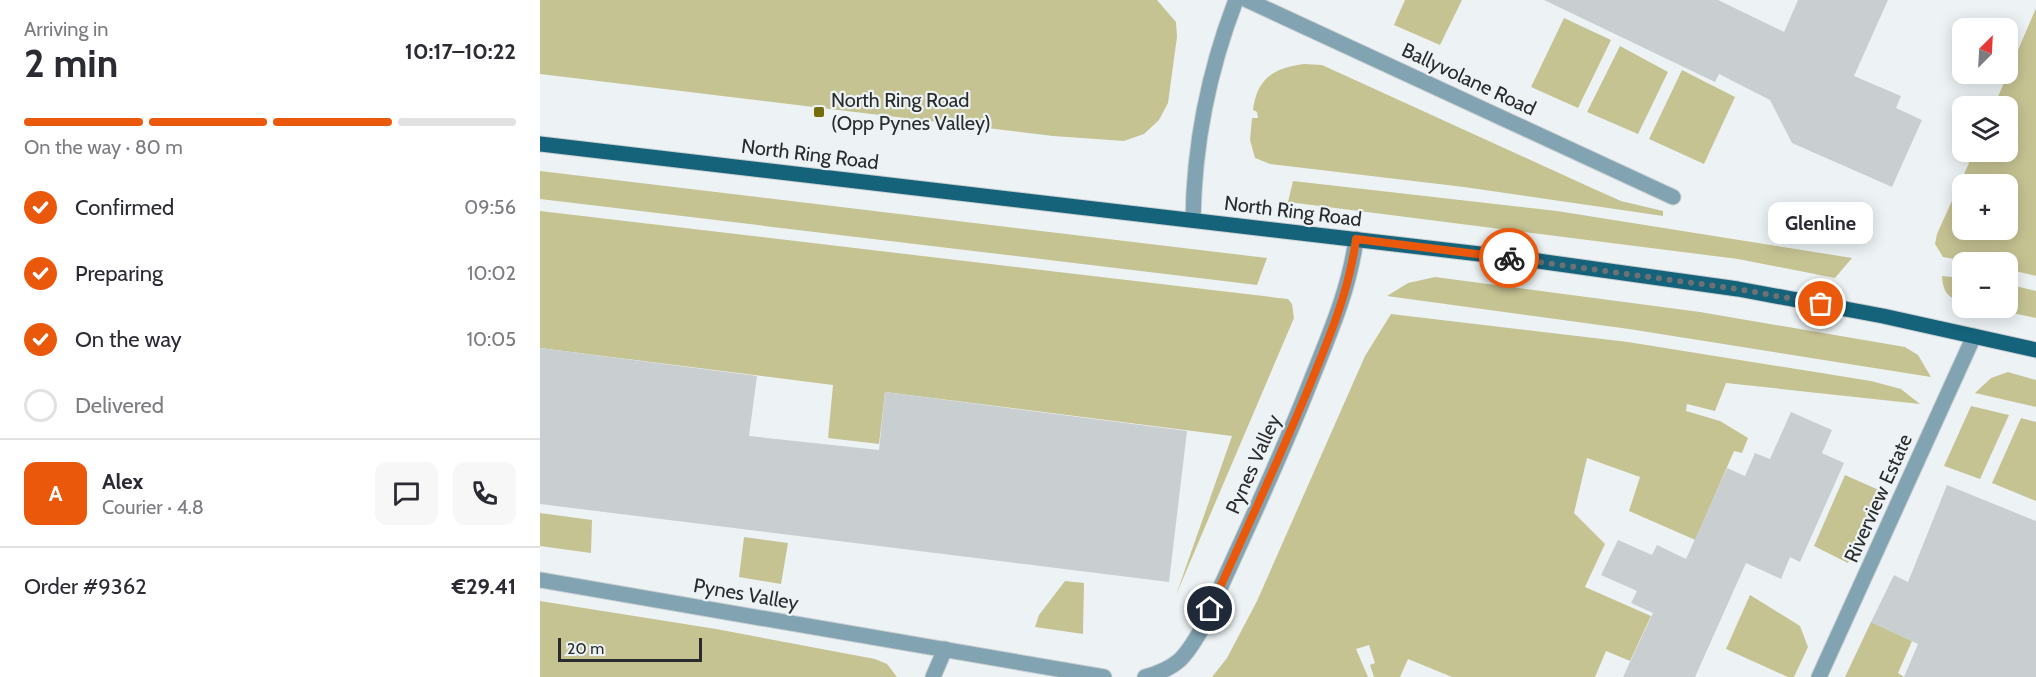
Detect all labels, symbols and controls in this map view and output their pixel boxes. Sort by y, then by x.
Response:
text: Arriving in [24,17,108,41]
north arrow [1952,18,2018,84]
map controls [1952,18,2018,318]
street label: Ballyvolane Road [1398,37,1540,121]
text: 10:17–10:22 [405,38,516,65]
text: 2 min [24,39,118,87]
place label: North Ring Road (Opp Pynes Valley) [831,88,991,135]
button: layers [1952,96,2018,162]
marker: North Ring Road (Opp Pynes Valley) [812,105,826,119]
street label: North Ring Road [740,134,880,174]
text: On the way · 80 m [24,135,183,159]
button: + [1952,174,2018,240]
icon: check [24,191,57,224]
street label: North Ring Road [1223,191,1363,231]
text: Confirmed [75,194,174,221]
text: 09:56 [464,195,516,219]
callout: Glenline [1768,202,1874,244]
text: Glenline [1785,211,1856,235]
courier [1479,228,1539,288]
icon: bike [1493,242,1526,275]
button: − [1952,252,2018,318]
icon: check [24,257,57,290]
text: Preparing [75,260,163,287]
text: 10:02 [467,261,516,285]
pin [1795,278,1846,329]
icon: bag [1804,287,1837,320]
icon: check [24,323,57,356]
text: On the way [75,326,182,353]
text: 10:05 [467,327,516,351]
text: Delivered [75,392,164,419]
street label: Pynes Valley [1220,411,1286,517]
street label: Riverview Estate [1839,430,1917,566]
button: chat [375,462,438,525]
button: phone [453,462,516,525]
text: Alex [102,468,143,495]
text: A [49,480,62,507]
text: Courier · 4.8 [102,495,204,519]
text: Order #9362 [24,573,147,600]
text: €29.41 [452,573,516,600]
street label: Pynes Valley [692,573,800,615]
pin [1184,583,1235,634]
icon: home [1193,592,1226,625]
scale bar [558,635,702,662]
text: 20 m [567,639,604,658]

